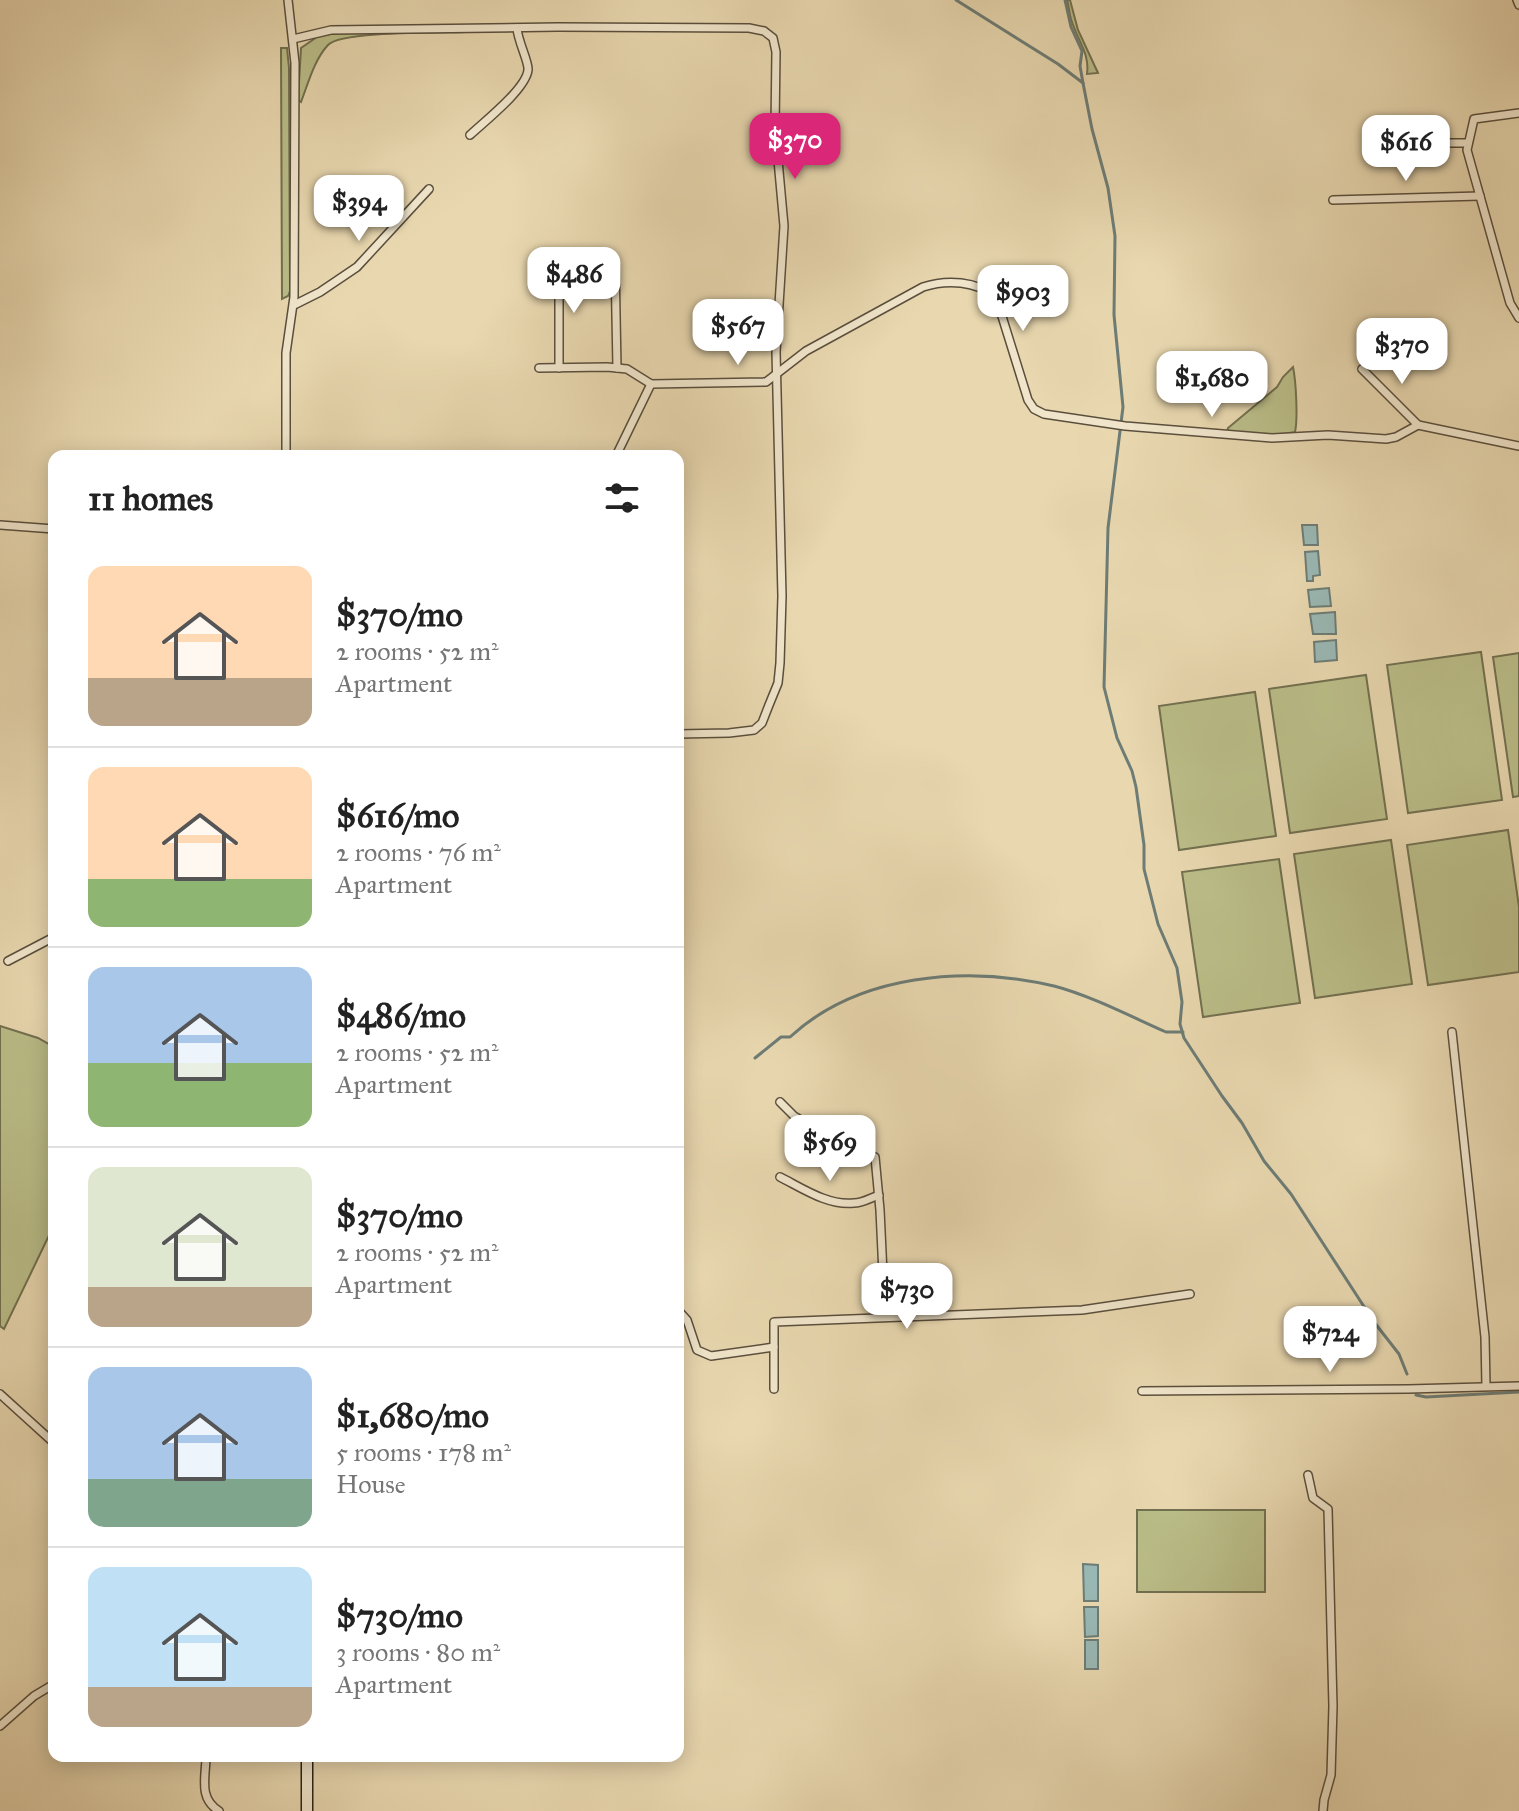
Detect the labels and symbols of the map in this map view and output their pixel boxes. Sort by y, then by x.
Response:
pin: $370 [748,113,842,181]
pin: $616 [1359,115,1453,183]
pin: $394 [312,175,406,243]
pin: $486 [527,247,621,315]
pin: $903 [976,265,1070,333]
pin: $567 [691,299,785,367]
pin: $370 [1355,318,1449,386]
pin: $1,680 [1147,351,1277,419]
pin: $569 [783,1115,877,1183]
pin: $730 [860,1263,954,1331]
pin: $724 [1283,1306,1377,1374]

